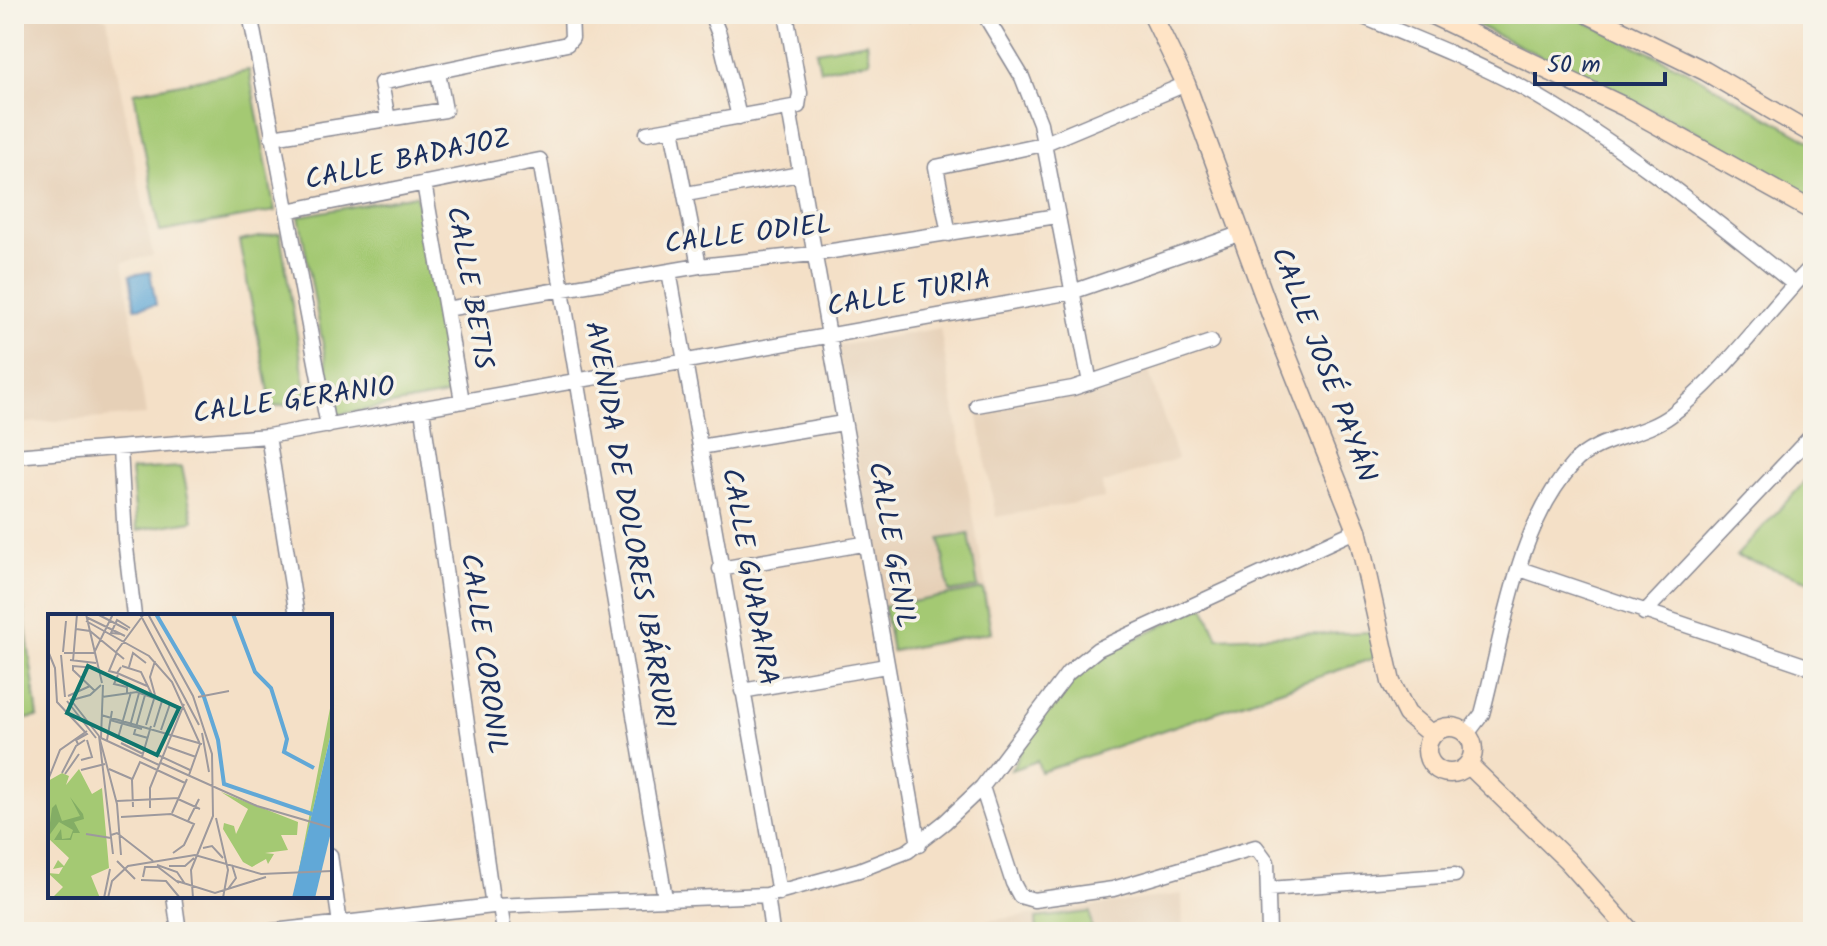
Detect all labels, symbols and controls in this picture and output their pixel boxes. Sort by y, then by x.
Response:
scale bar [1535,36,1665,86]
text: 50 m [1547,46,1601,85]
street label: CALLE BADAJOZ [301,116,515,204]
street label: CALLE ODIEL [662,202,834,268]
street label: CALLE BETIS [433,203,505,373]
street label: CALLE JOSÉ PAYÁN [1257,241,1389,489]
street label: CALLE TURIA [823,257,995,331]
street label: AVENIDA DE DOLORES IBÁRRURI [571,318,687,732]
street label: CALLE GERANIO [190,365,398,437]
street label: CALLE GENIL [854,458,928,632]
street label: CALLE GUADAIRA [708,465,790,689]
street label: CALLE CORONIL [447,551,519,757]
inset map [48,614,332,898]

